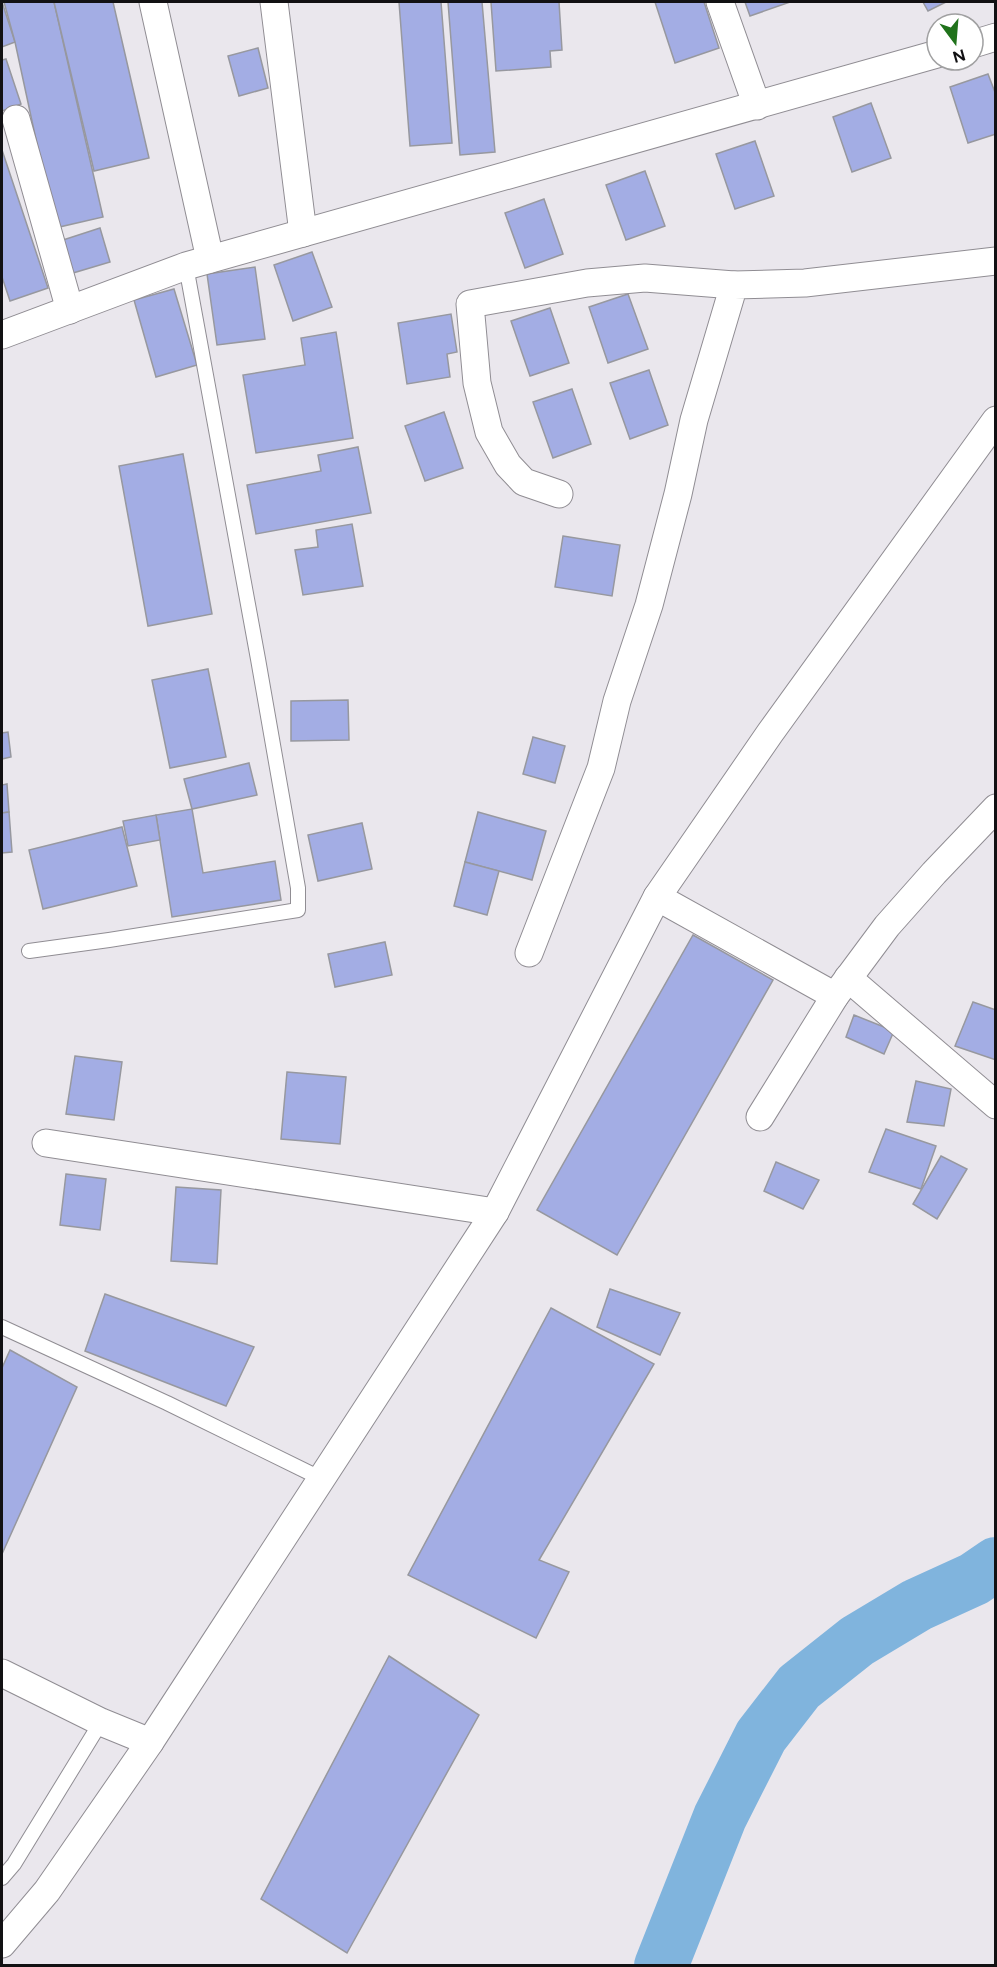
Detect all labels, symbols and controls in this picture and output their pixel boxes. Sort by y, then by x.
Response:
north arrow [925,12,985,72]
text: N [950,45,968,67]

